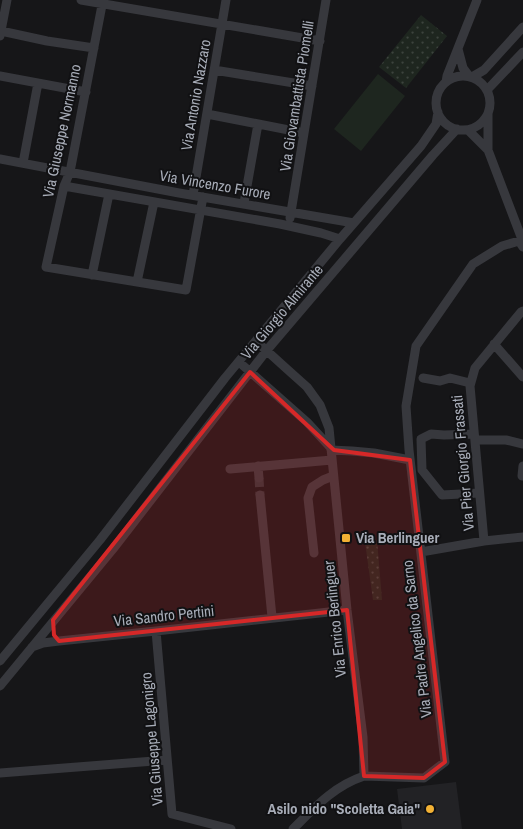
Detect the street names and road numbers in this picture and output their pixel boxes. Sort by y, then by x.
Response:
street label: Via Giovambattista Piomelli [274,19,319,173]
street label: Via Antonio Nazzaro [175,37,216,152]
street label: Via Giuseppe Normanno [37,62,86,200]
street label: Via Vincenzo Furore [158,164,272,205]
street label: Via Giorgio Almirante [236,260,328,364]
street label: Via Pier Giorgio Frassati [446,394,479,532]
street label: Via Padre Angelico da Sarno [396,559,437,719]
street label: Via Enrico Berlinguer [318,560,351,679]
street label: Via Sandro Pertini [113,600,215,631]
street label: Via Giuseppe Lagonigro [135,671,168,807]

